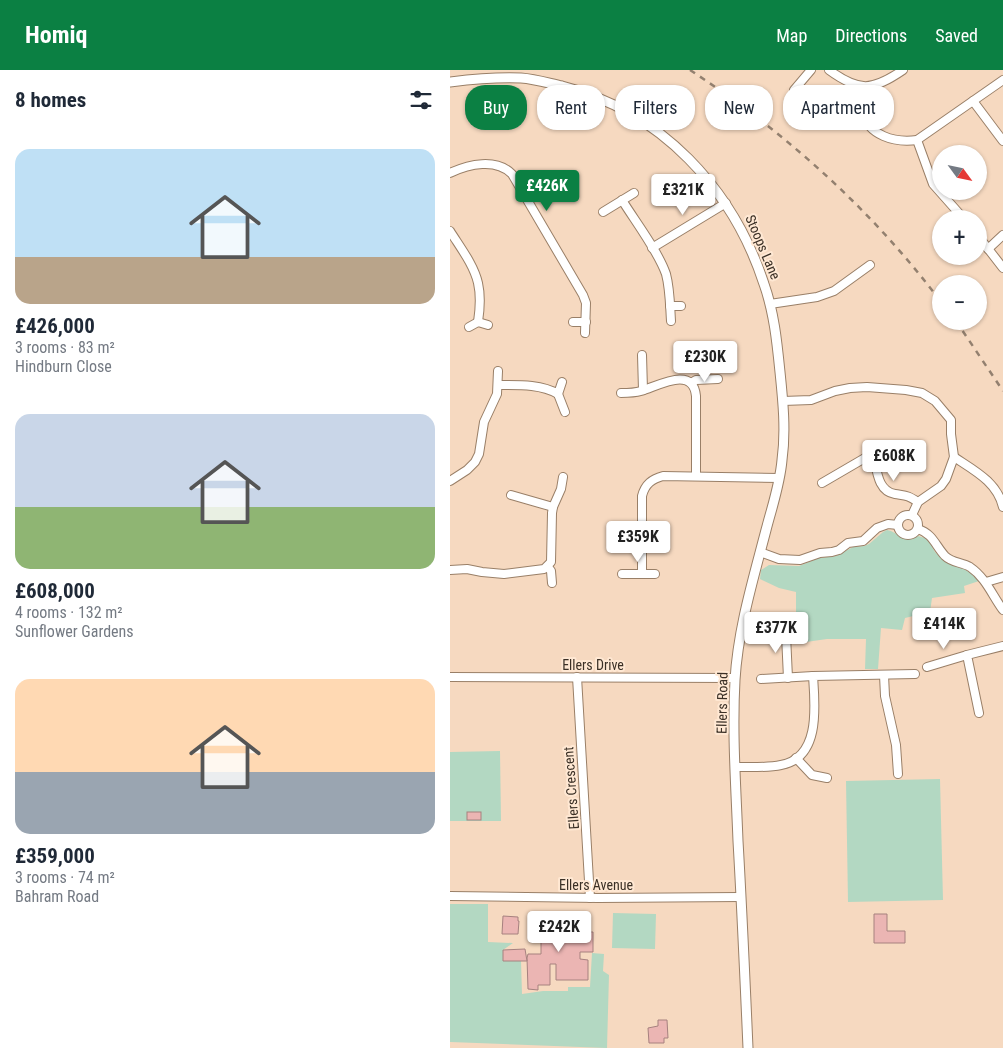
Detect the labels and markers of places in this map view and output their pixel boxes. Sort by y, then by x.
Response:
pin: £426K [512,170,582,212]
pin: £321K [648,174,718,216]
pin: £230K [670,340,740,383]
pin: £608K [859,440,929,482]
pin: £359K [603,520,673,563]
pin: £414K [909,608,979,650]
pin: £377K [741,612,811,654]
pin: £242K [524,910,594,953]

